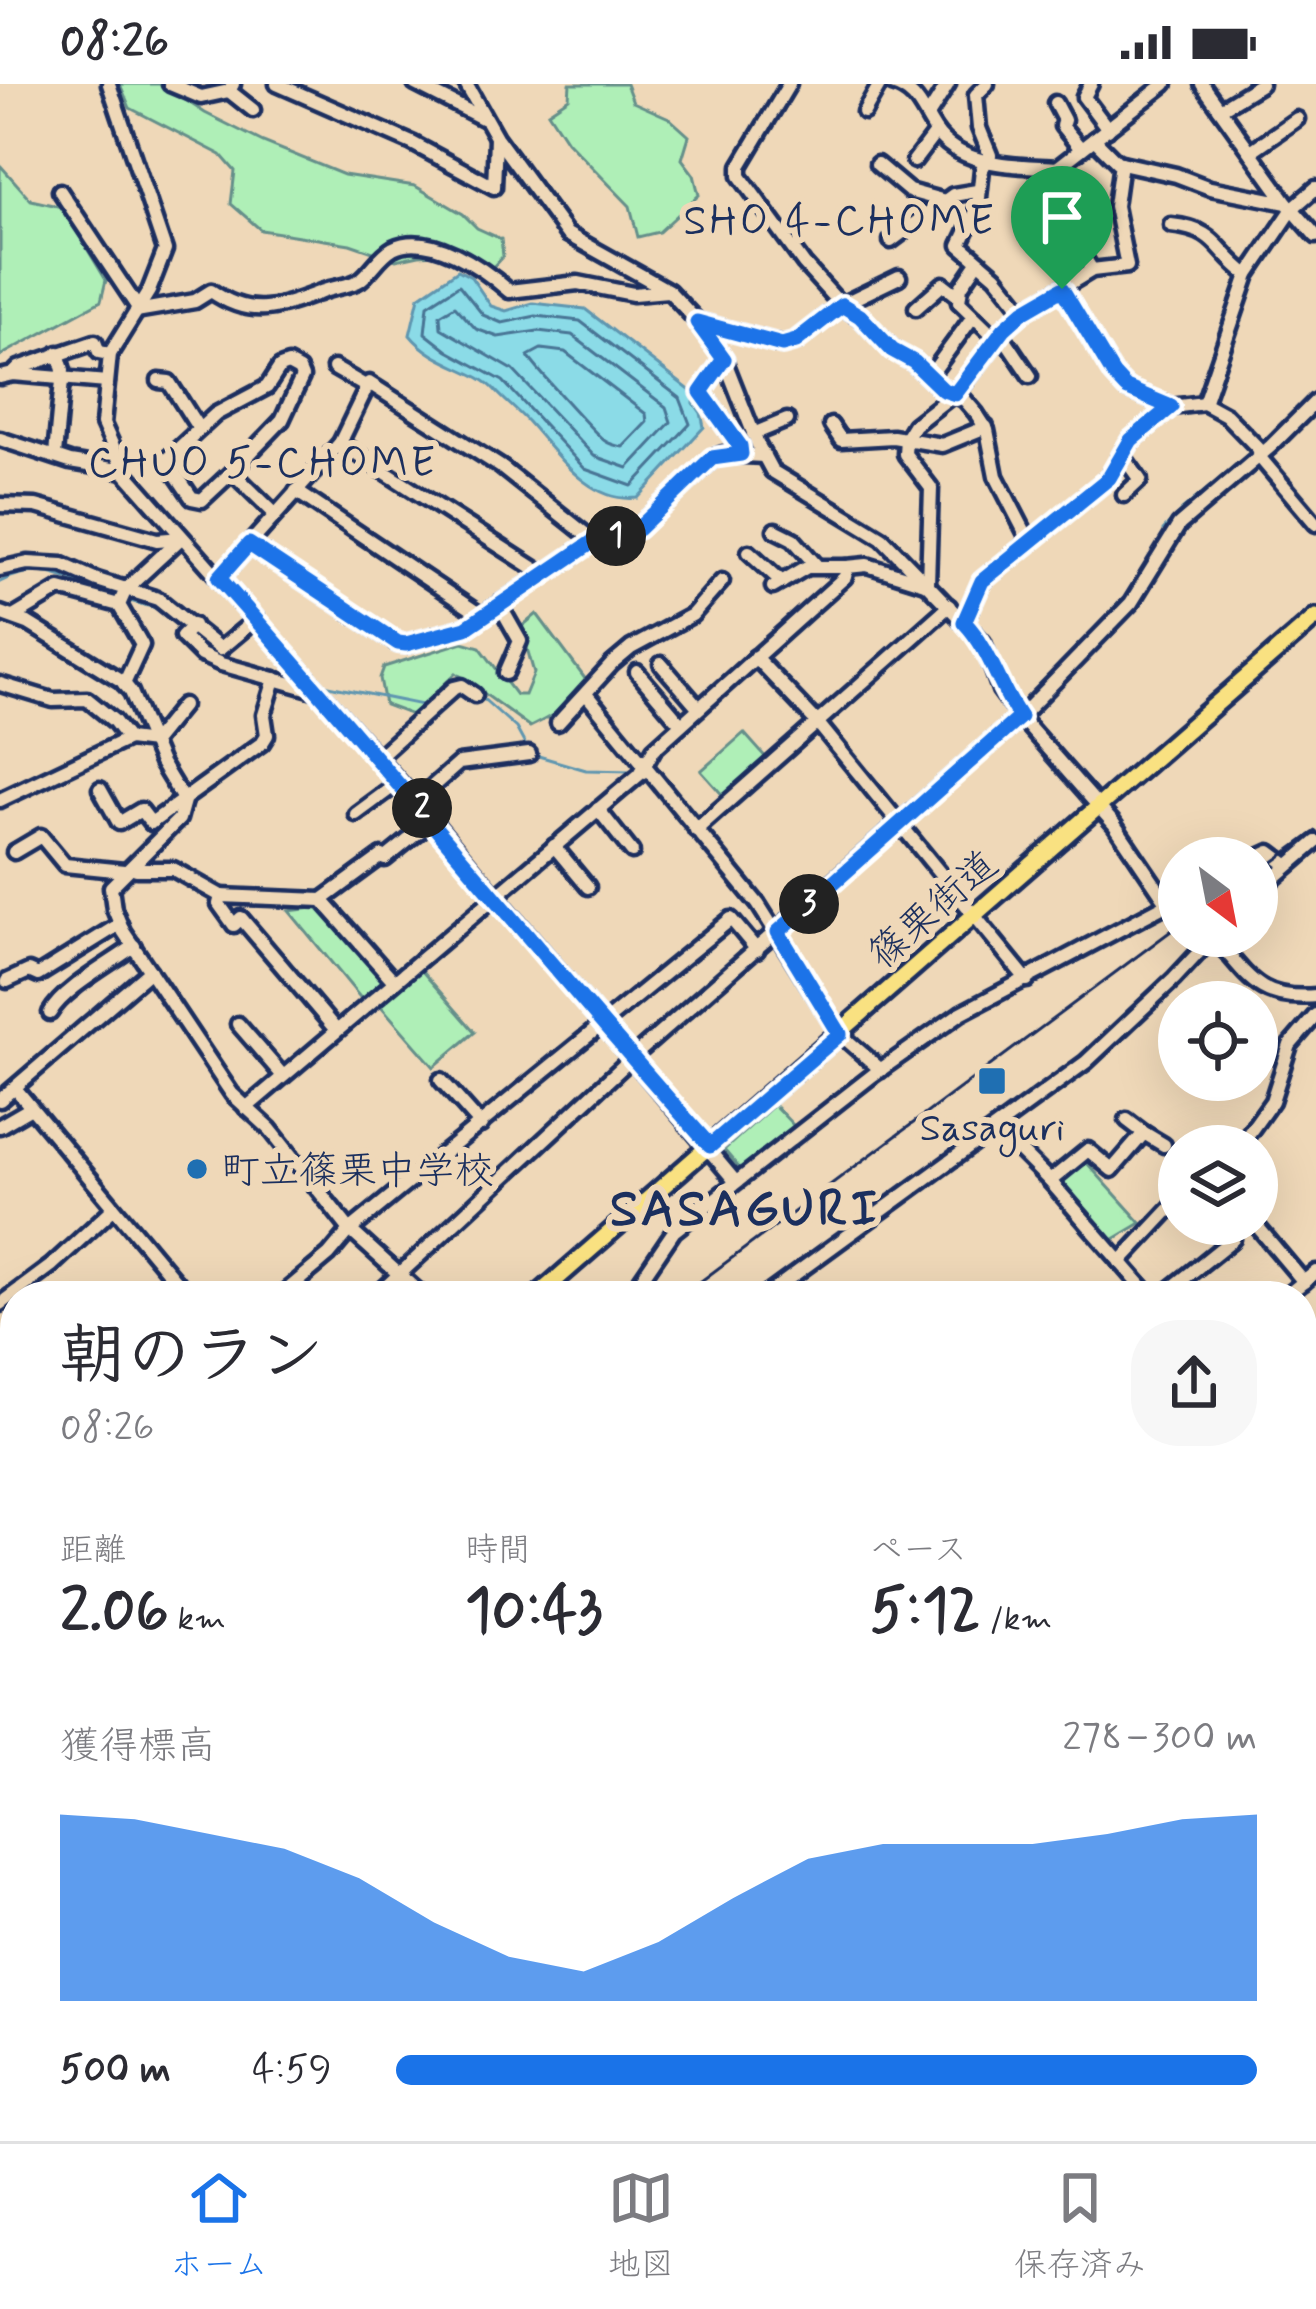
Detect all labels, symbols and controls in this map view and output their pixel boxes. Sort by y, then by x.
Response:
text: 08:26 [60,13,169,72]
pin [1011,166,1113,289]
icon: arrive [1029,184,1095,250]
district label: SHO 4-CHOME [683,195,997,250]
district label: CHUO 5-CHOME [88,437,438,492]
pin: 1 [586,506,646,566]
text: 1 [609,514,623,558]
pin: 2 [392,778,452,838]
text: 2 [414,786,430,830]
north arrow [1158,837,1278,957]
map controls [1158,837,1278,1245]
street label: 篠栗街道 [859,840,1010,981]
pin: 3 [779,874,839,934]
text: 3 [802,882,816,926]
button: locate [1158,981,1278,1101]
marker: Sasaguri [976,1065,1008,1097]
place label: Sasaguri [920,1104,1064,1158]
button: layers [1158,1125,1278,1245]
place label: 町立篠栗中学校 [221,1147,494,1198]
marker: 町立篠栗中学校 [184,1156,210,1182]
district label: SASAGURI [610,1178,880,1244]
text: 朝のラン [60,1315,324,1401]
button: share [1131,1320,1257,1446]
text: 08:26 [60,1403,154,1454]
text: 距離 [60,1529,126,1573]
text: 時間 [465,1529,531,1573]
text: ペース [870,1529,967,1573]
text: 2.06 [60,1573,169,1652]
text: 10:43 [465,1573,602,1652]
text: 5:12 [870,1573,981,1652]
text: km [169,1598,226,1642]
text: /km [981,1598,1052,1642]
text: 278–300 m [1062,1713,1257,1764]
text: 獲得標高 [60,1722,216,1773]
text: 500 m [60,2045,171,2096]
text: 4:59 [252,2045,332,2096]
tab: ホーム [170,2165,268,2288]
tab: 地図 [608,2165,674,2288]
tab: 保存済み [1014,2165,1146,2288]

